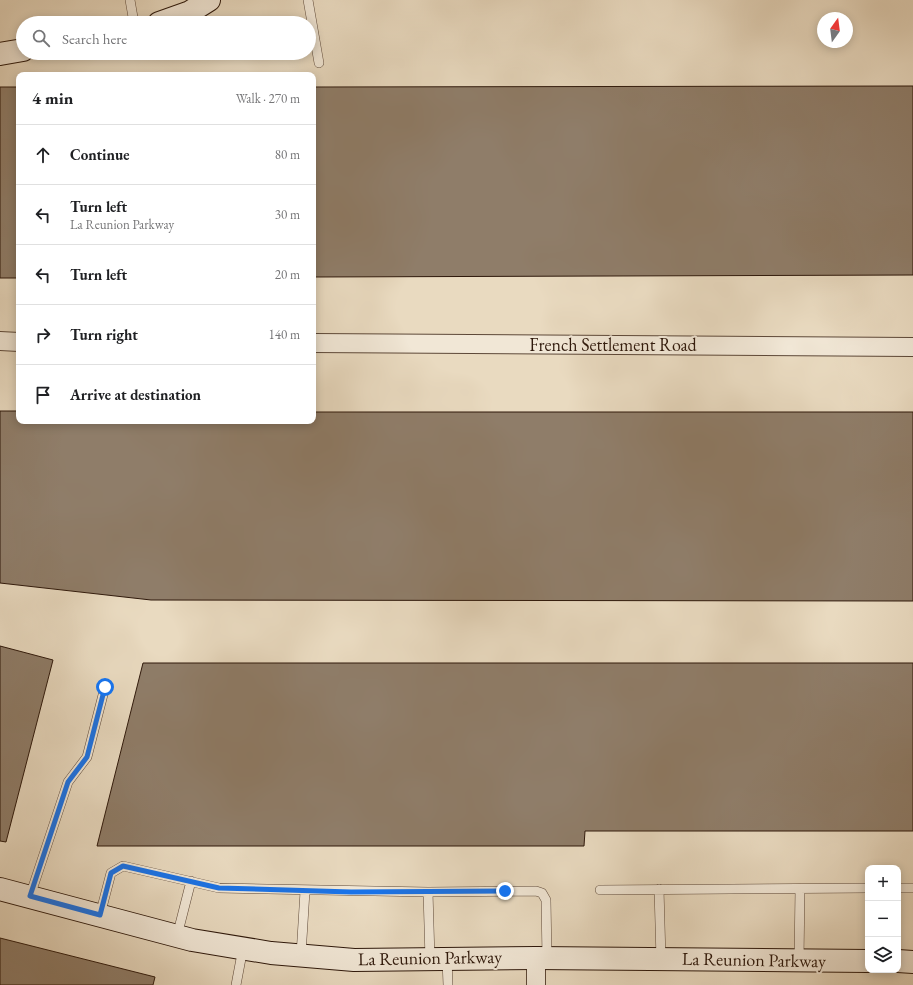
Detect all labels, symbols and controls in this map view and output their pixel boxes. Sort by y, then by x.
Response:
north arrow [817,12,853,48]
search box [16,16,316,60]
icon: search [30,27,52,49]
text: Search here [62,29,127,48]
text: 4 min [32,87,73,109]
text: Walk · 270 m [236,90,300,107]
icon: ahead [32,144,54,166]
text: Continue [70,145,130,164]
text: 80 m [275,146,300,163]
text: Turn left [70,197,127,216]
icon: left [32,204,54,226]
text: 30 m [275,206,300,223]
text: La Reunion Parkway [70,216,174,233]
icon: left [32,264,54,286]
text: Turn left [70,265,127,284]
text: 20 m [275,266,300,283]
icon: right [32,324,54,346]
text: Turn right [70,325,138,344]
text: 140 m [269,326,300,343]
street label: French Settlement Road [529,333,698,356]
icon: arrive [32,384,54,406]
text: Arrive at destination [70,385,201,404]
route start [96,678,114,696]
map controls [865,865,901,973]
button: + [865,865,901,901]
route end [496,882,514,900]
button: − [865,901,901,937]
button: layers [865,937,901,973]
street label: La Reunion Parkway [358,945,502,970]
street label: La Reunion Parkway [682,947,826,972]

